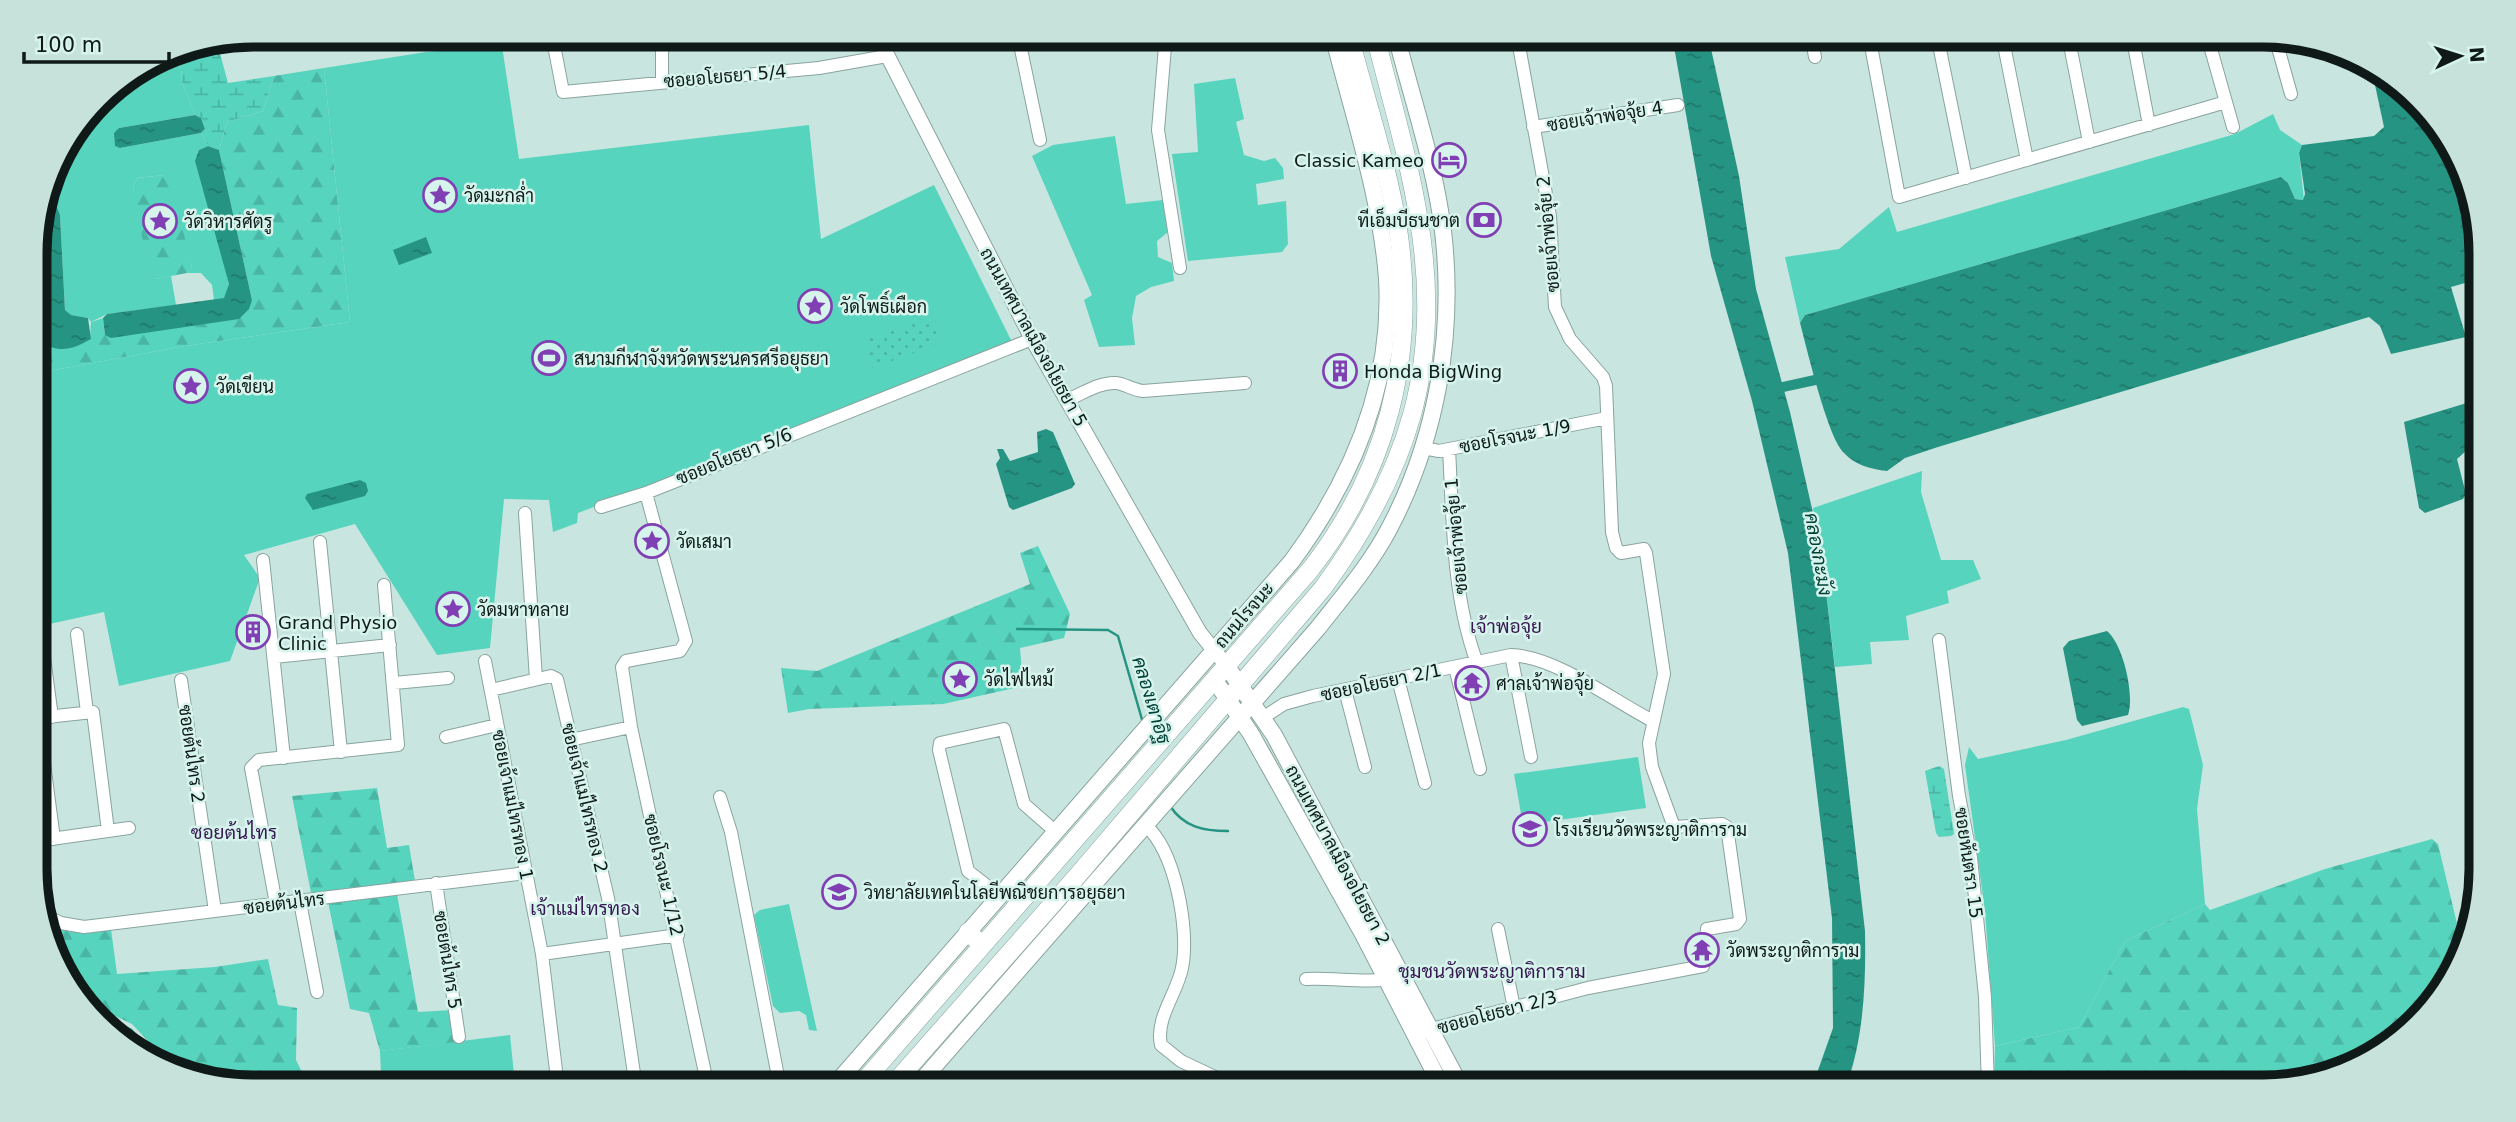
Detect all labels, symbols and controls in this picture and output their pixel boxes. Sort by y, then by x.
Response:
scale bar [24,21,170,65]
north arrow [2425,21,2495,91]
text: 100 m [35,33,102,57]
text: N [2465,46,2488,64]
street label: ซอยอโยธยา 5/4 [663,58,787,92]
street label: ซอยเจ้าพ่อจุ้ย 4 [1545,95,1665,138]
hotel icon: Classic Kameo [1430,141,1468,179]
place label: Classic Kameo [1294,150,1424,171]
street label: ซอยเจ้าพ่อจุ้ย 2 [1531,174,1566,293]
place icon: วัดมะกล่ำ [421,176,459,214]
place label: วัดมะกล่ำ [464,181,534,206]
bank icon: ทีเอ็มบีธนชาต [1465,201,1503,239]
place icon: วัดวิหารศัตรู [141,202,179,240]
place label: ทีเอ็มบีธนชาต [1358,207,1460,231]
place label: วัดวิหารศัตรู [184,211,273,235]
street label: ถนนเทศบาลเมืองอโยธยา 5 [976,243,1094,430]
place icon: วัดโพธิ์เผือก [796,287,834,325]
place label: วัดโพธิ์เผือก [840,290,927,317]
sports icon: สนามกีฬาจังหวัดพระนครศรีอยุธยา [530,339,568,377]
place label: สนามกีฬาจังหวัดพระนครศรีอยุธยา [574,346,829,371]
building icon: Honda BigWing [1321,352,1359,390]
place label: Honda BigWing [1364,361,1502,382]
place icon: วัดเขียน [172,367,210,405]
place label: วัดเขียน [216,374,274,397]
street label: ซอยโรจนะ 1/9 [1457,413,1573,457]
street label: ซอยอโยธยา 5/6 [672,421,795,489]
street label: ซอยเจ้าพ่อจุ้ย 1 [1439,476,1474,595]
water label: คลองกะมัง [1801,511,1837,597]
place icon: วัดเสมา [633,522,671,560]
place label: วัดเสมา [676,531,732,552]
street label: ถนนโรจนะ [1208,577,1278,652]
place icon: วัดมหาทลาย [434,590,472,628]
place label: วัดมหาทลาย [477,599,569,620]
place label: Grand Physio Clinic [278,612,397,654]
building icon: Grand Physio Clinic [234,613,272,651]
district label: เจ้าพ่อจุ้ย [1470,615,1542,639]
water label: คลองเตาอิฐ [1126,654,1176,748]
street label: ซอยอโยธยา 2/1 [1318,657,1443,705]
place icon: วัดไฟไหม้ [941,660,979,698]
temple icon: ศาลเจ้าพ่อจุ้ย [1453,664,1491,702]
place label: วัดไฟไหม้ [984,667,1054,690]
place label: ศาลเจ้าพ่อจุ้ย [1496,672,1594,696]
street label: ซอยต้นไทร 2 [175,703,211,805]
street label: ซอยเจ้าแม่ไทรทอง 2 [558,721,614,875]
street label: ซอยเจ้าแม่ไทรทอง 1 [488,727,540,882]
street label: ถนนเทศบาลเมืองอโยธยา 2 [1281,760,1396,949]
street label: ซอยหันตรา 15 [1951,806,1987,920]
school or university icon: โรงเรียนวัดพระญาติการาม [1511,810,1549,848]
street label: ซอยโรจนะ 1/12 [640,811,690,938]
place label: โรงเรียนวัดพระญาติการาม [1553,817,1747,841]
district label: ซอยต้นไทร [191,820,277,843]
school or university icon: วิทยาลัยเทคโนโลยีพณิชยการอยุธยา [820,873,858,911]
place label: วิทยาลัยเทคโนโลยีพณิชยการอยุธยา [863,880,1125,905]
street label: ซอยต้นไทร [242,886,326,918]
district label: เจ้าแม่ไทรทอง [530,896,640,919]
street label: ซอยต้นไทร 5 [430,909,468,1011]
temple icon: วัดพระญาติการาม [1683,931,1721,969]
place label: วัดพระญาติการาม [1726,940,1859,962]
district label: ชุมชนวัดพระญาติการาม [1398,960,1586,984]
street label: ซอยอโยธยา 2/3 [1434,984,1559,1038]

